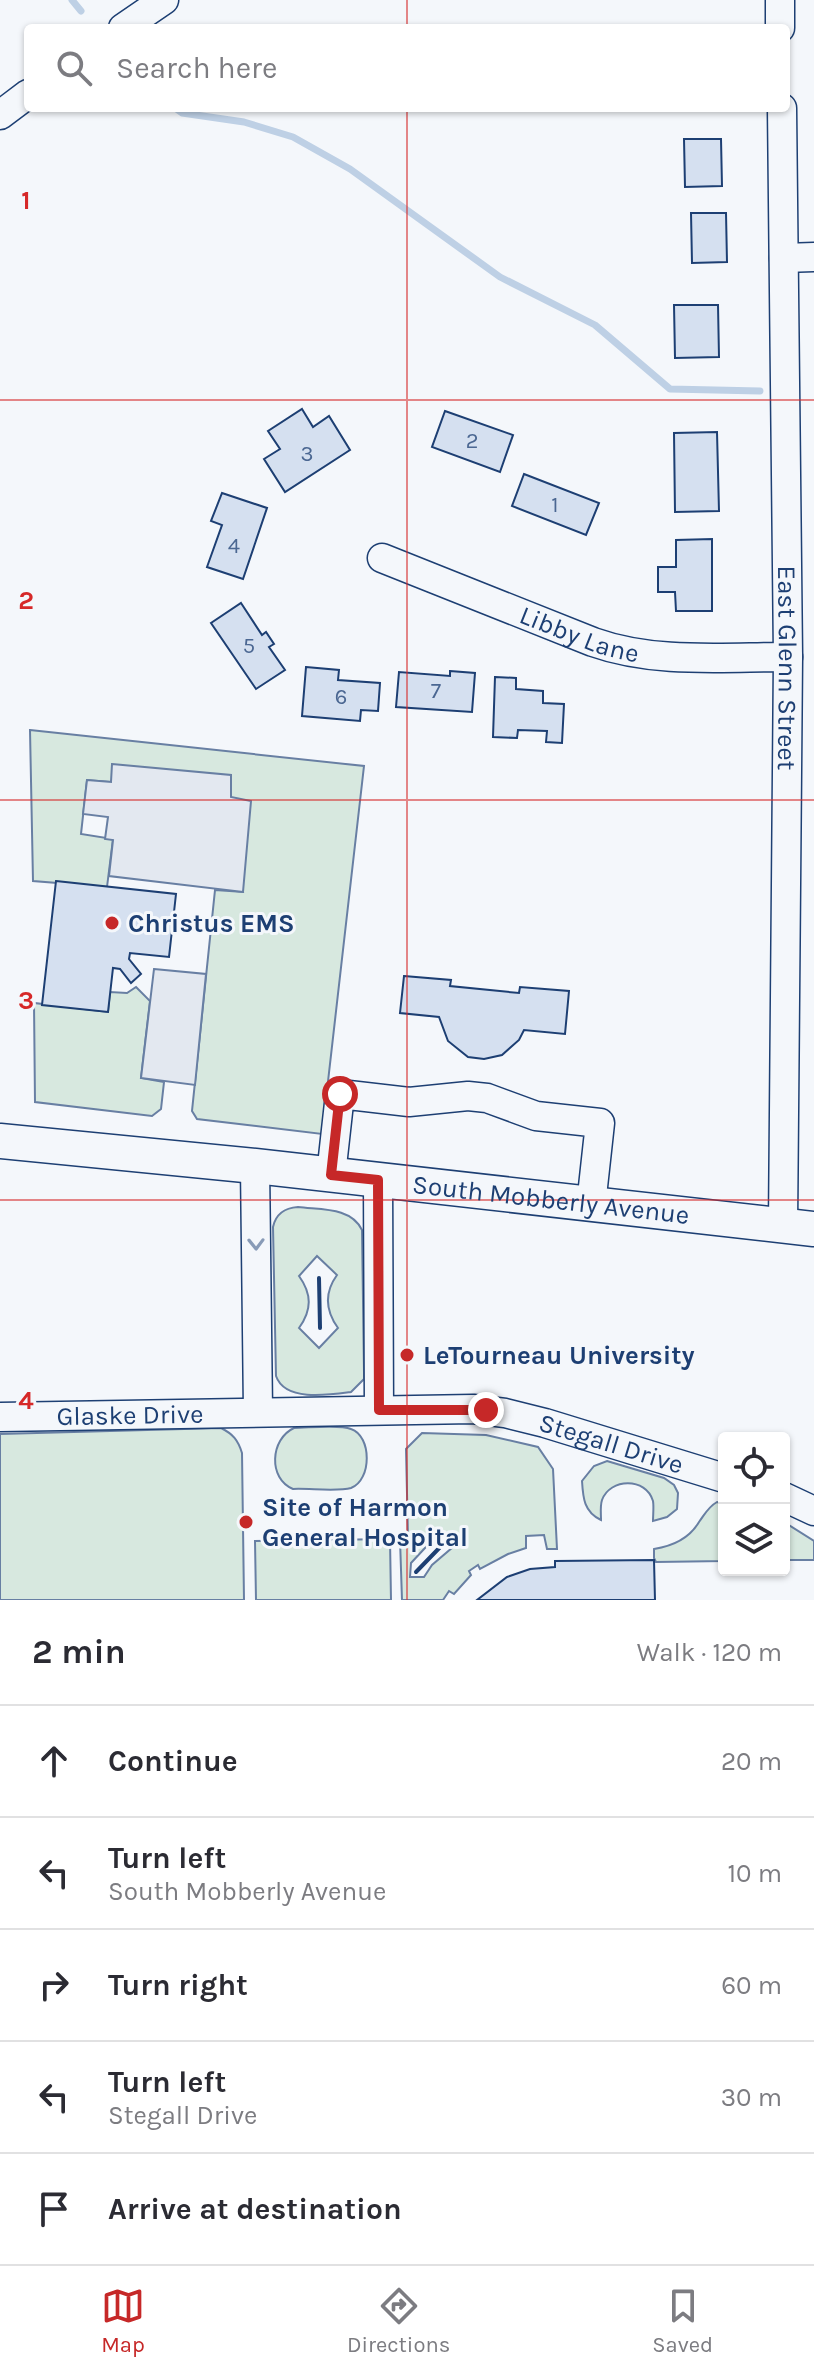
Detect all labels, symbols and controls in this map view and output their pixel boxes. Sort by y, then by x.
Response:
search box [24,24,790,112]
icon: search [52,46,96,90]
text: Search here [116,50,277,86]
text: 1 [21,185,31,216]
house number: 2 [466,428,478,454]
house number: 3 [301,441,314,467]
house number: 1 [551,492,559,518]
house number: 4 [228,533,240,559]
street label: East Glenn Street [772,565,804,771]
text: 2 [18,585,34,616]
street label: Libby Lane [515,599,641,669]
house number: 5 [243,633,255,659]
house number: 7 [431,678,441,704]
house number: 6 [335,684,347,710]
place label: Christus EMS [128,908,295,939]
marker: Christus EMS [103,914,121,932]
text: 3 [18,985,34,1016]
route start [322,1076,358,1112]
street label: South Mobberly Avenue [411,1168,691,1230]
one-way arrow [247,1238,265,1251]
place label: LeTourneau University [423,1340,695,1371]
marker: LeTourneau University [398,1346,416,1364]
text: 4 [18,1385,34,1416]
route end [468,1392,504,1428]
street label: Glaske Drive [56,1398,204,1432]
street label: Stegall Drive [535,1407,687,1480]
map controls [718,1432,790,1576]
button: locate [718,1432,790,1504]
place label: Site of Harmon General Hospital [262,1492,468,1553]
button: layers [718,1504,790,1576]
marker: Site of Harmon General Hospital [237,1513,255,1531]
text: 2 min [32,1632,126,1672]
text: Walk · 120 m [637,1637,782,1668]
icon: ahead [32,1739,76,1783]
text: Continue [108,1743,238,1779]
text: 20 m [721,1746,782,1777]
text: Turn left [108,1840,226,1876]
icon: left [32,1851,76,1895]
text: 10 m [727,1858,782,1889]
text: South Mobberly Avenue [108,1876,386,1907]
icon: right [32,1963,76,2007]
text: Turn right [108,1967,248,2003]
text: 60 m [721,1970,782,2001]
text: Turn left [108,2064,226,2100]
icon: left [32,2075,76,2119]
text: 30 m [721,2082,782,2113]
text: Stegall Drive [108,2100,257,2131]
icon: arrive [32,2187,76,2231]
text: Arrive at destination [108,2191,402,2227]
tab: Map [101,2284,145,2358]
tab: Directions [347,2284,450,2358]
tab: Saved [652,2284,713,2358]

